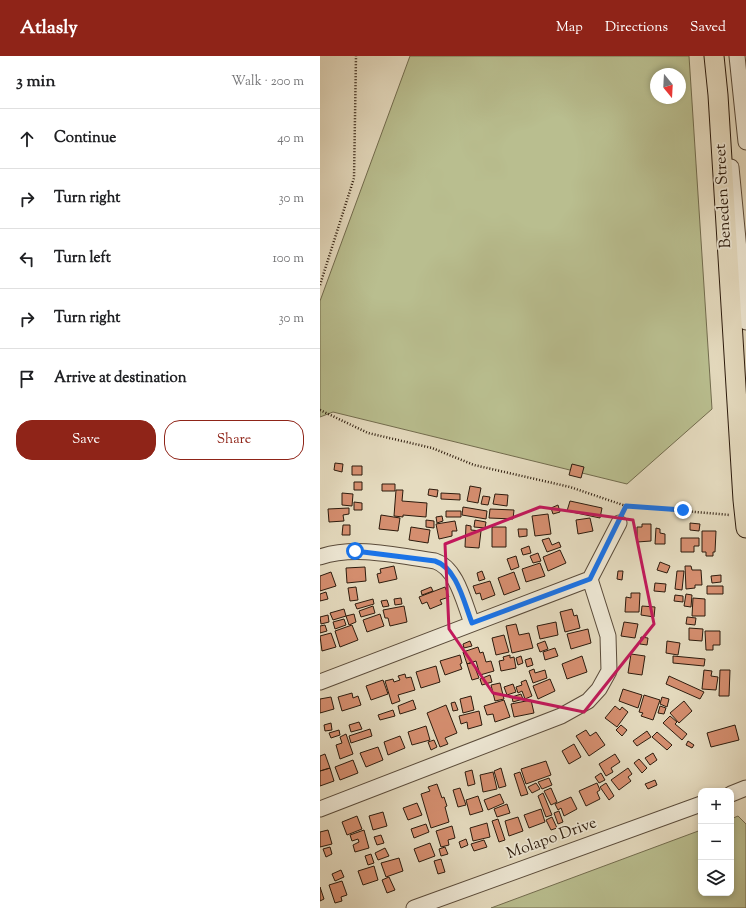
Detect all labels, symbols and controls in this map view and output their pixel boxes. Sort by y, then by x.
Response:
text: Atlasly [20,15,78,42]
text: Map [556,18,583,38]
text: Directions [605,18,668,38]
text: Saved [690,18,726,38]
north arrow [650,68,686,104]
text: 3 min [16,70,55,94]
text: Walk · 200 m [231,73,304,91]
icon: ahead [16,128,38,150]
text: Continue [54,128,116,149]
text: 40 m [277,130,304,148]
street label: Beneden Street [710,143,738,249]
icon: right [16,188,38,210]
text: Turn right [54,188,120,209]
text: 30 m [278,190,304,208]
icon: left [16,248,38,270]
text: Turn left [54,248,111,269]
text: 100 m [272,250,304,268]
icon: right [16,308,38,330]
text: Turn right [54,308,120,329]
text: 30 m [278,310,304,328]
icon: arrive [16,368,38,390]
text: Arrive at destination [54,368,187,389]
button: Save [16,420,156,460]
button: Share [164,420,304,460]
route end [674,501,692,519]
route start [346,542,364,560]
map controls [698,788,734,896]
button: + [698,788,734,824]
street label: Molapo Drive [504,812,600,866]
button: − [698,824,734,860]
button: layers [698,860,734,896]

